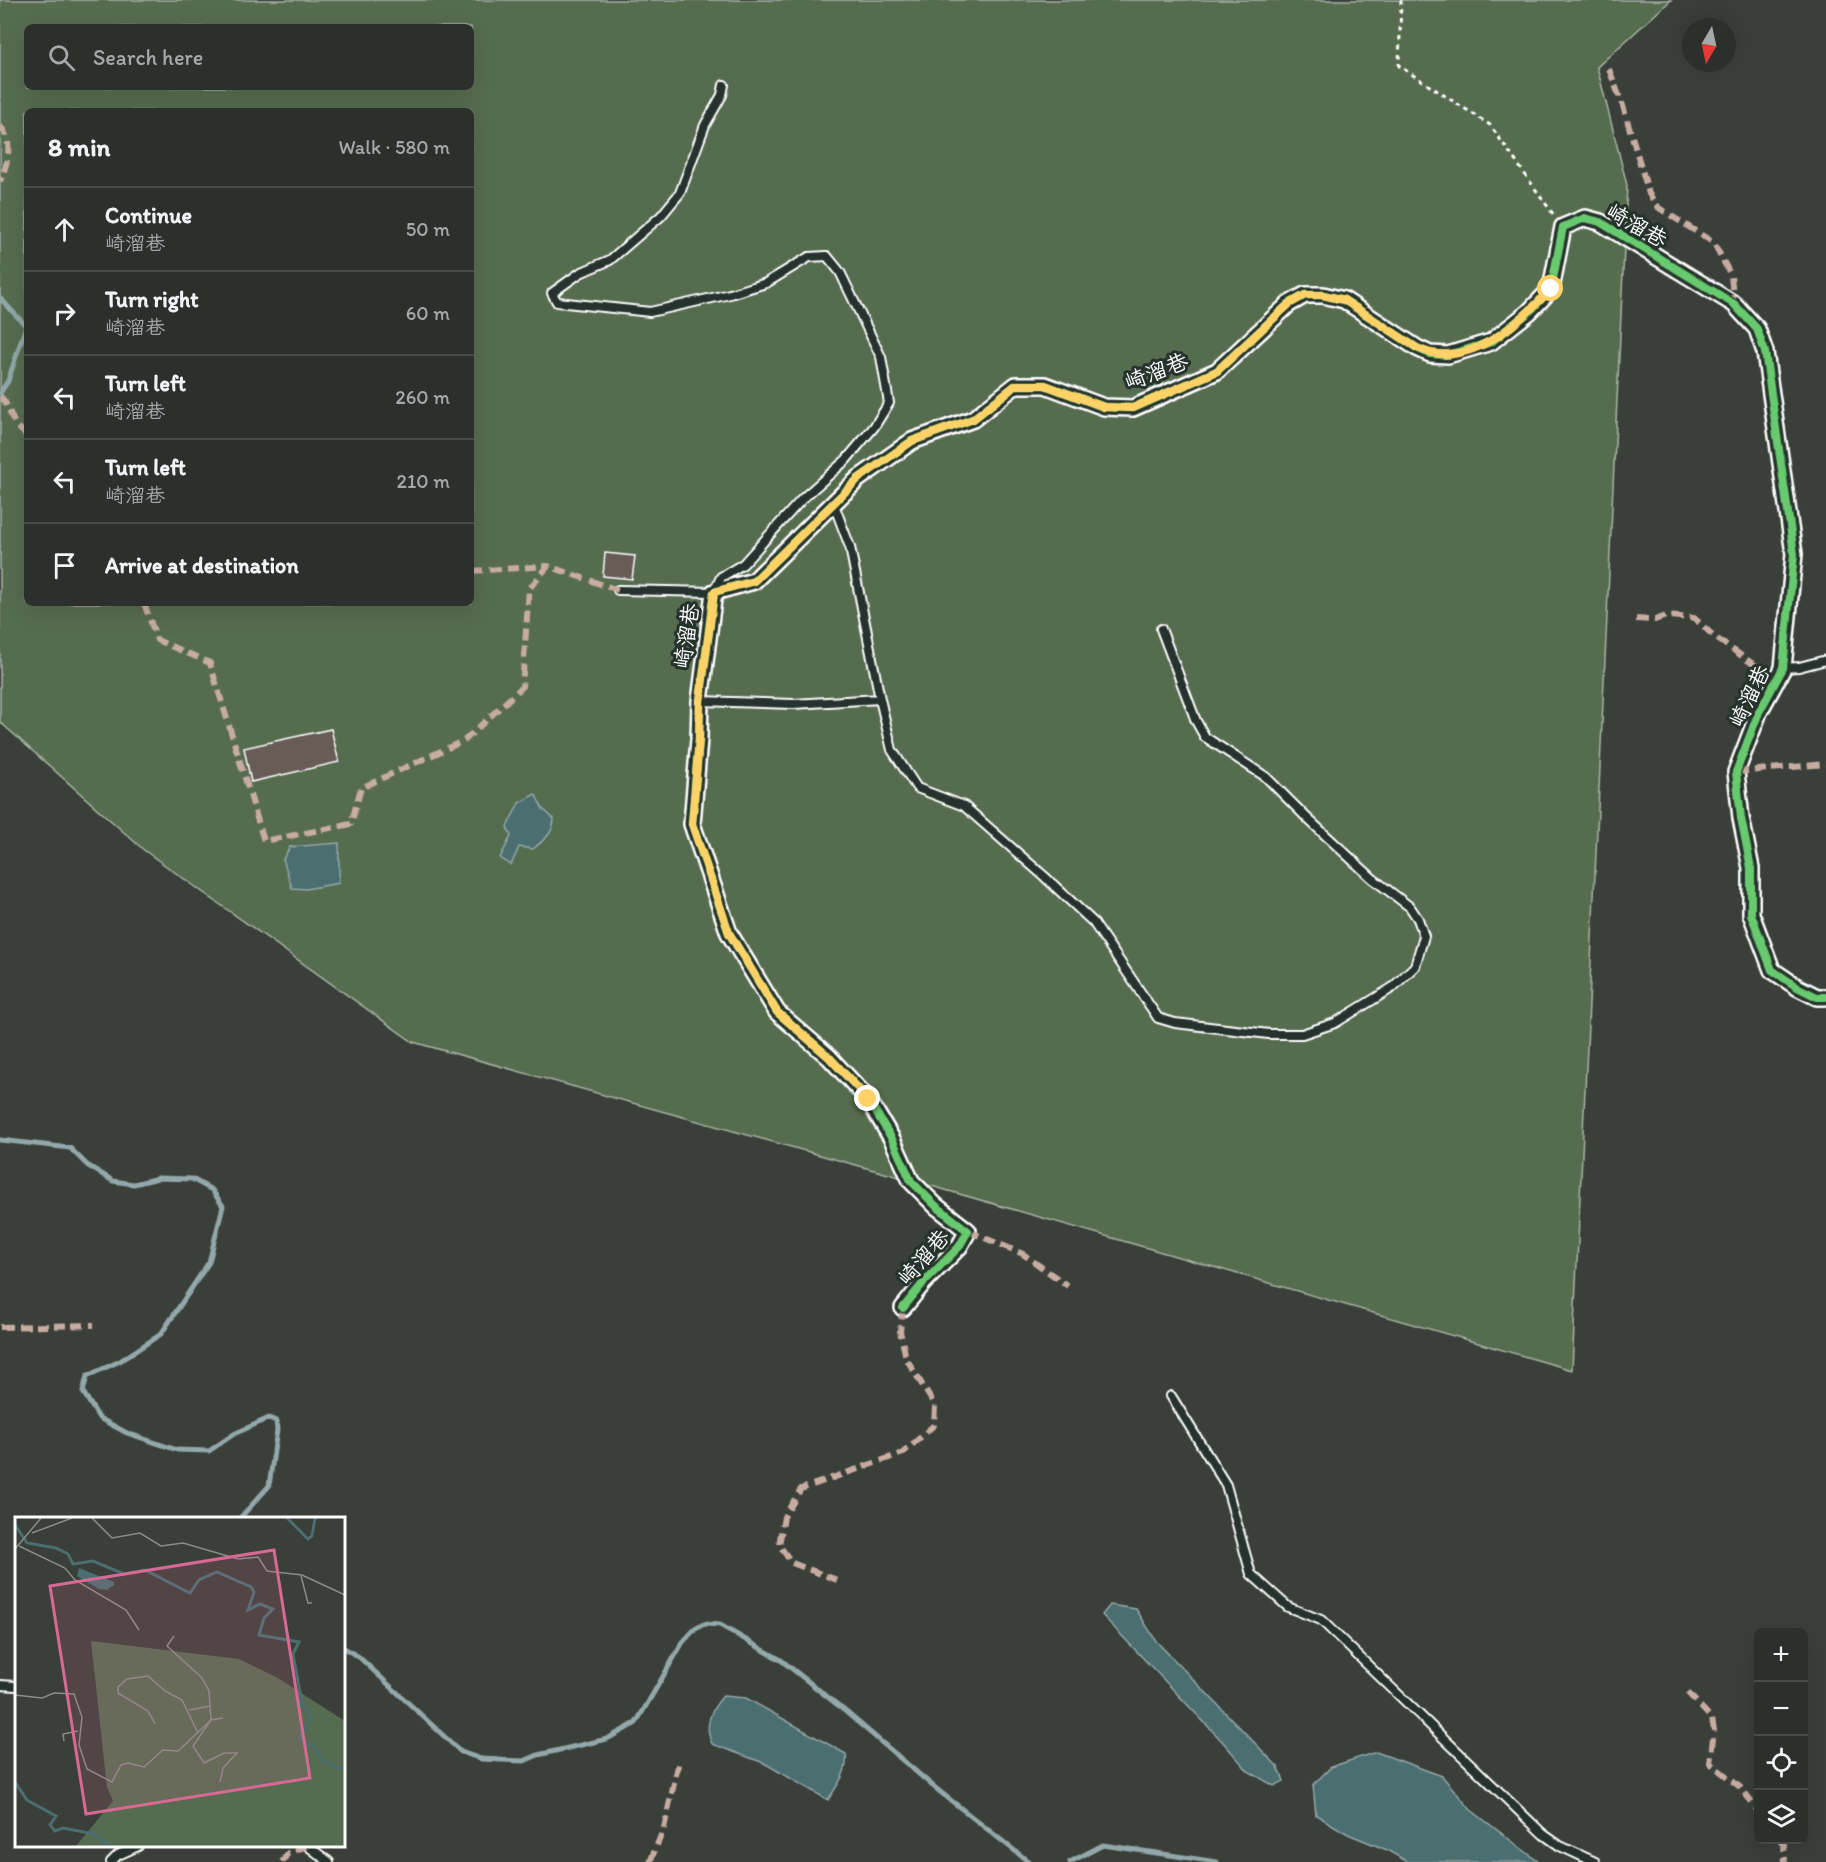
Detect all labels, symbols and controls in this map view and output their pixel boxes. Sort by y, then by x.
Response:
north arrow [1682,18,1736,72]
search box [24,24,474,90]
icon: search [45,41,78,74]
text: Search here [93,44,203,71]
text: 8 min [48,131,110,163]
text: Walk · 580 m [338,135,450,159]
street label: 崎溜巷 [1601,198,1672,253]
text: Continue [105,202,192,229]
icon: ahead [48,213,81,246]
text: 50 m [406,217,450,241]
text: 崎溜巷 [105,231,165,255]
route start [1537,275,1563,301]
text: Turn right [105,286,199,313]
icon: right [48,297,81,330]
text: 60 m [406,301,450,325]
text: 崎溜巷 [105,315,165,339]
street label: 崎溜巷 [1121,347,1192,396]
text: Turn left [105,370,186,397]
icon: left [48,381,81,414]
text: 260 m [395,385,450,409]
text: 崎溜巷 [105,399,165,423]
text: Turn left [105,454,186,481]
icon: left [48,465,81,498]
text: 210 m [397,469,450,493]
text: 崎溜巷 [105,483,165,507]
icon: arrive [48,549,81,582]
text: Arrive at destination [105,552,299,579]
street label: 崎溜巷 [669,602,704,671]
street label: 崎溜巷 [1723,661,1776,732]
route end [854,1085,880,1111]
street label: 崎溜巷 [892,1224,955,1291]
inset map [15,1517,345,1847]
map controls [1754,1628,1808,1844]
button: + [1754,1628,1808,1682]
button: − [1754,1682,1808,1736]
button: locate [1754,1736,1808,1790]
button: layers [1754,1790,1808,1844]

